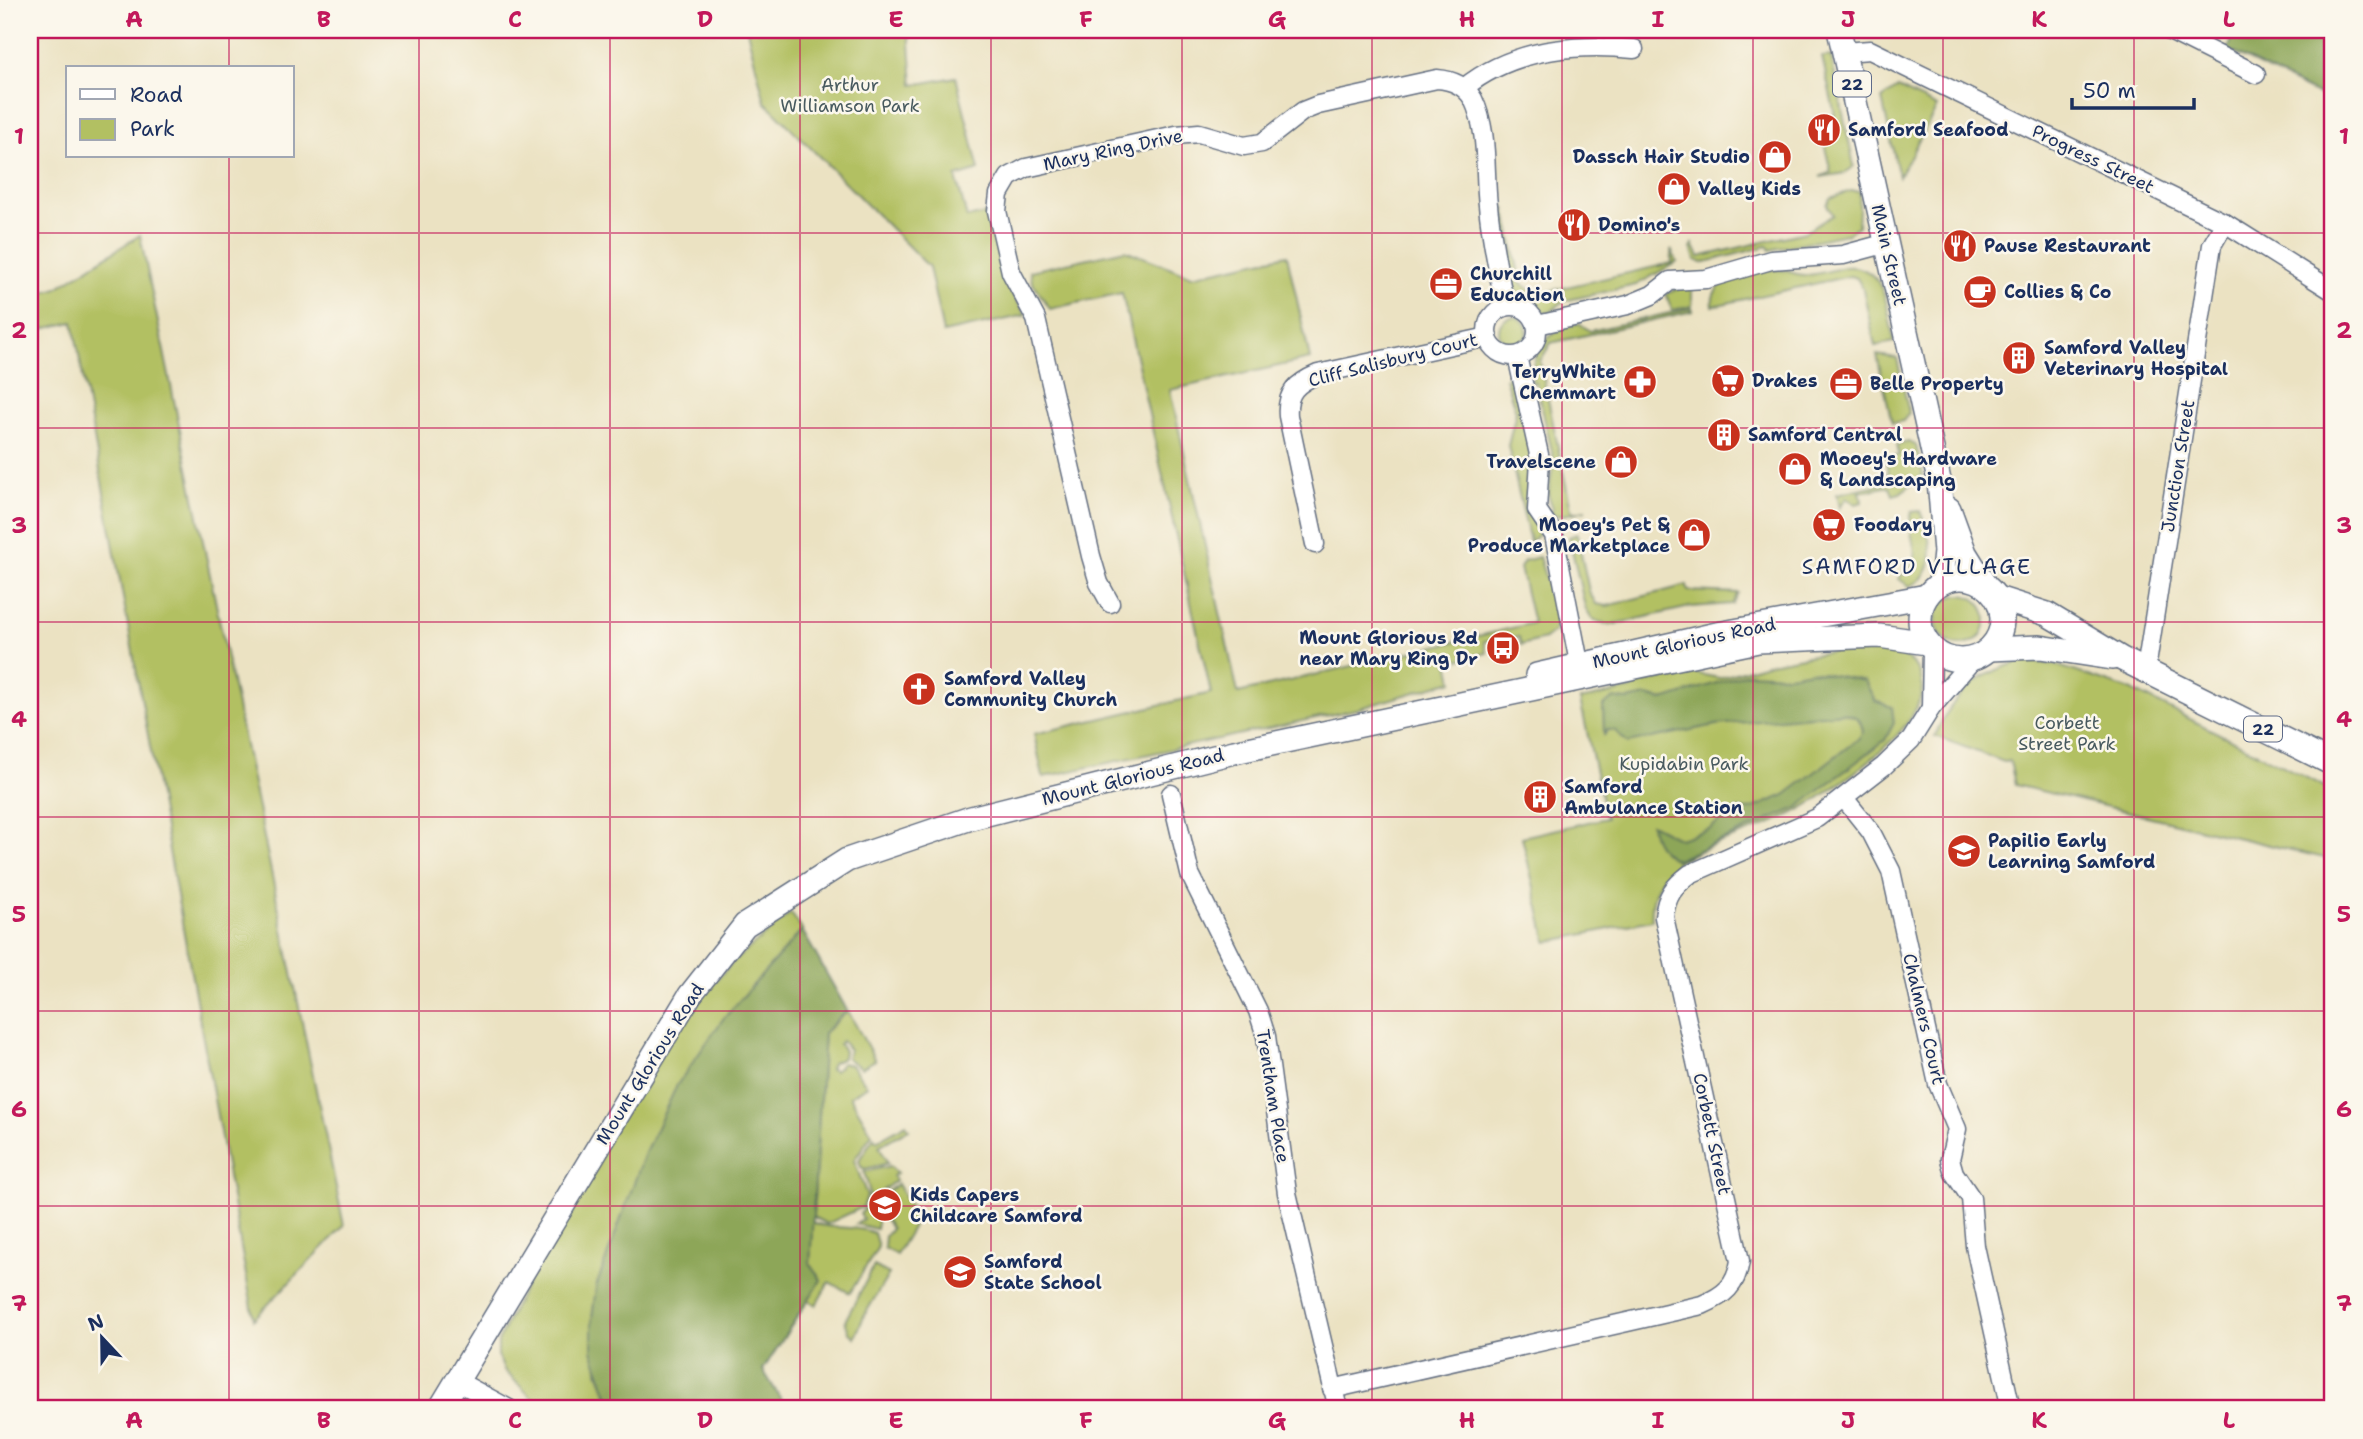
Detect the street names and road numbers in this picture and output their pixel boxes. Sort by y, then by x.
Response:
road number: 22 [1833,72,1871,96]
street label: Progress Street [2028,119,2158,199]
street label: Mary Ring Drive [1041,123,1185,177]
street label: Main Street [1866,202,1912,308]
street label: Cliff Salisbury Court [1306,327,1480,393]
street label: Junction Street [2156,398,2200,534]
street label: Mount Glorious Road [1590,612,1778,674]
road number: 22 [2244,716,2282,742]
street label: Mount Glorious Road [1040,743,1226,811]
street label: Chalmers Court [1897,951,1951,1087]
street label: Mount Glorious Road [590,978,710,1150]
street label: Trentham Place [1251,1027,1295,1165]
street label: Corbett Street [1687,1071,1737,1197]

